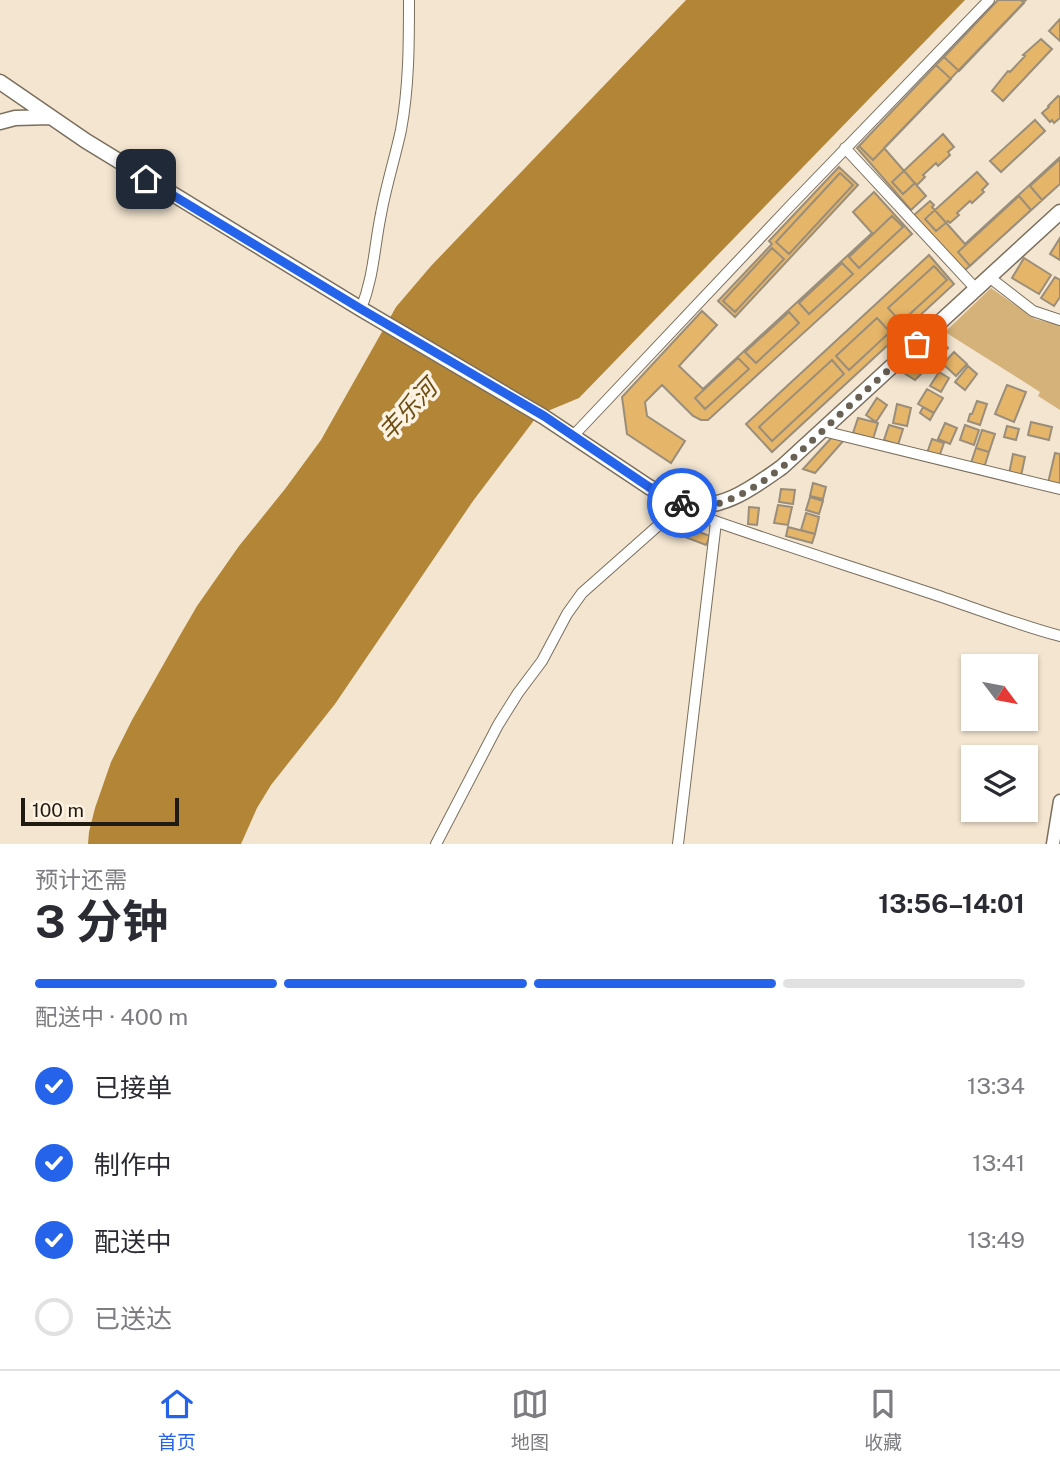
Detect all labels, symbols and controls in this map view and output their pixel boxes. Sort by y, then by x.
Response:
pin [116,149,176,209]
icon: home [127,160,165,198]
pin [887,314,947,374]
icon: bag [898,325,936,363]
water label: 丰乐河 [372,371,445,445]
courier [647,468,717,538]
icon: bike [663,484,701,522]
north arrow [961,654,1038,732]
map controls [961,654,1038,822]
button: layers [961,745,1038,822]
scale bar [21,795,178,827]
text: 100 m [32,799,84,821]
text: 预计还需 [35,866,127,893]
text: 13:56–14:01 [878,888,1025,919]
text: 3 分钟 [35,894,168,948]
text: 配送中 · 400 m [35,1003,188,1030]
icon: check [35,1067,73,1105]
text: 已接单 [94,1072,172,1103]
text: 13:34 [967,1072,1025,1099]
icon: check [35,1144,73,1182]
text: 制作中 [94,1149,172,1180]
text: 13:41 [972,1149,1025,1176]
icon: check [35,1221,73,1259]
text: 配送中 [94,1226,172,1257]
text: 13:49 [967,1226,1025,1253]
text: 已送达 [94,1303,172,1334]
tab: 首页 [158,1385,196,1454]
tab: 地图 [511,1385,549,1454]
tab: 收藏 [864,1385,902,1454]

